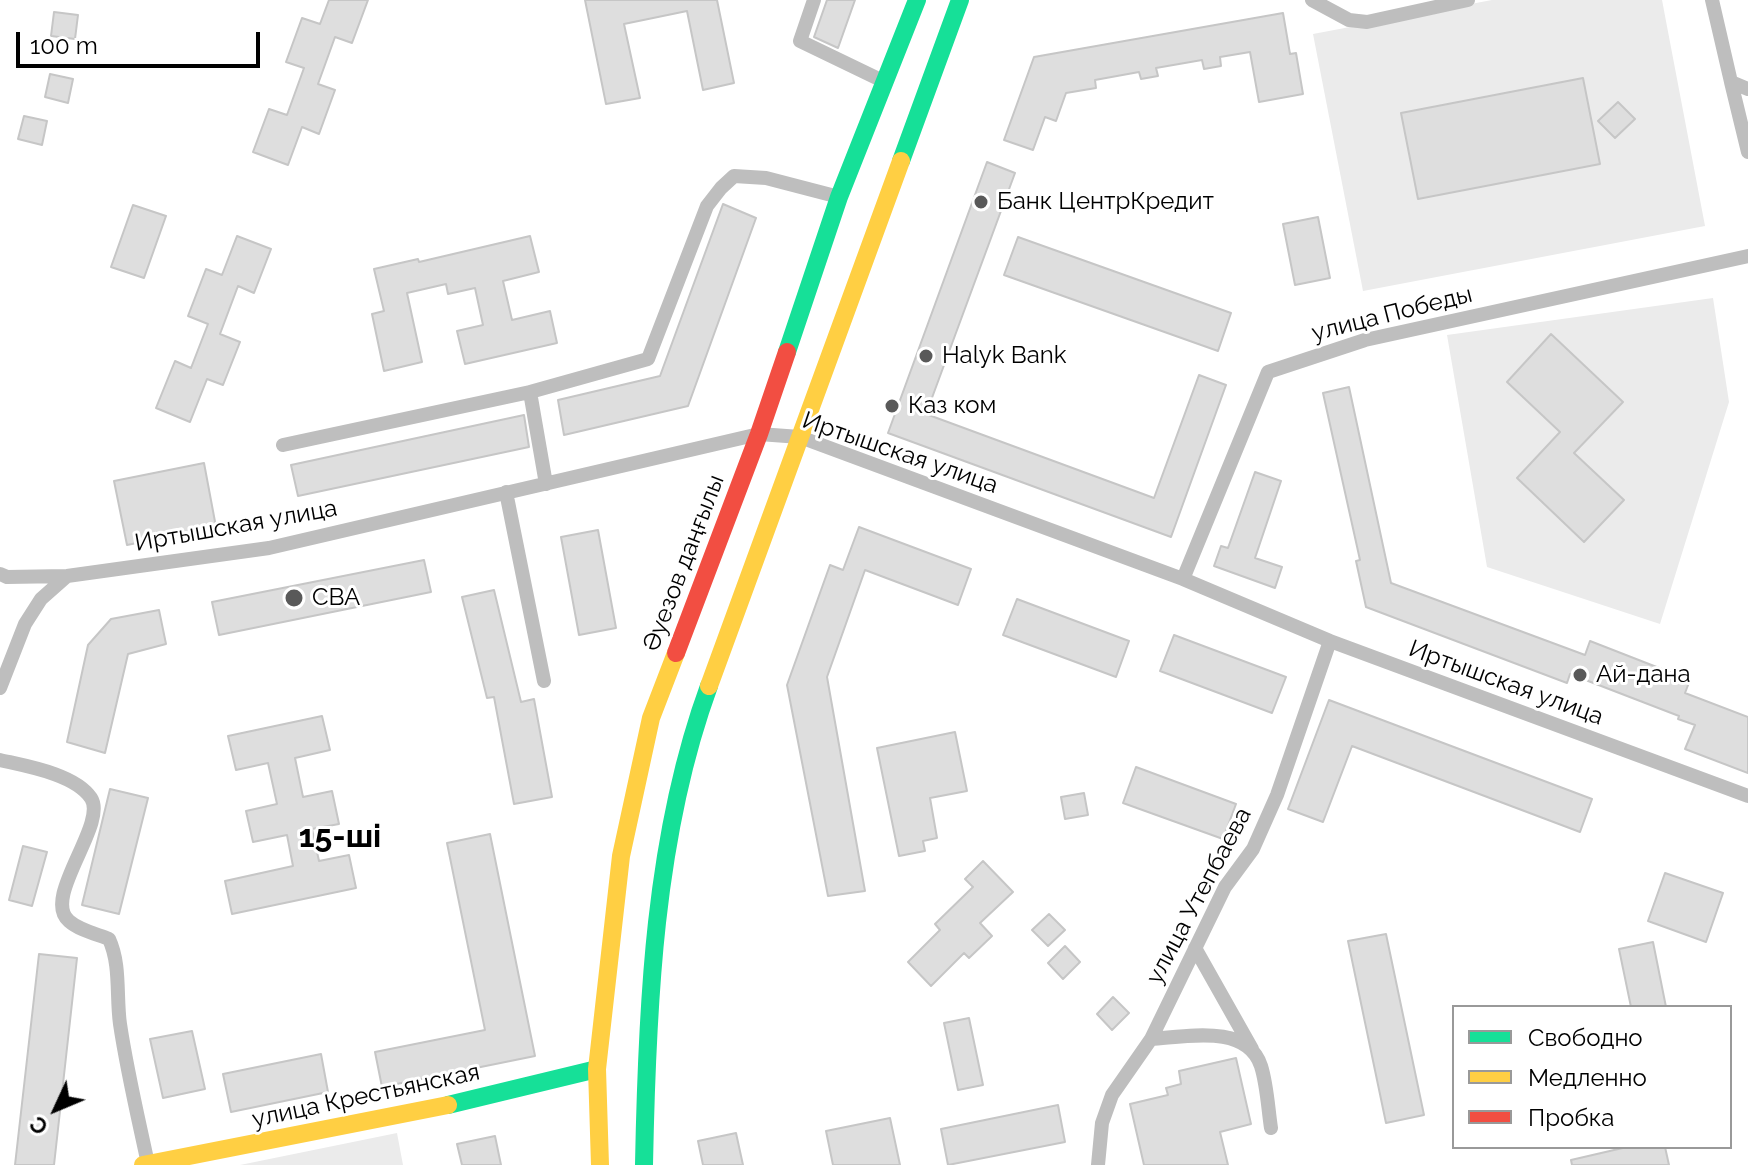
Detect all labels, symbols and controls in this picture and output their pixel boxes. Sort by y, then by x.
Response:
scale bar [20,16,264,66]
text: 100 m [30,31,98,60]
place label: Банк ЦентрКредит [997,188,1214,216]
marker: Банк ЦентрКредит [972,193,990,211]
street label: улица Победы [1309,280,1475,348]
place label: Halyk Bank [942,342,1066,370]
marker: Halyk Bank [917,347,935,365]
place label: Каз ком [908,392,996,420]
marker: Каз ком [883,397,901,415]
street label: Иртышская улица [798,406,1002,500]
street label: Әуезов даңғылы [637,471,731,655]
street label: Иртышская улица [133,494,339,558]
place label: СВА [312,584,360,612]
marker: СВА [283,587,305,609]
street label: Иртышская улица [1405,634,1607,732]
place label: Ай-дана [1596,661,1691,689]
marker: Ай-дана [1571,666,1589,684]
street label: улица Утепбаева [1140,803,1258,989]
district label: 15-ші [299,818,381,856]
legend [1452,1005,1732,1149]
text: Свободно [1528,1023,1643,1052]
street label: улица Крестьянская [250,1058,482,1134]
text: Медленно [1528,1063,1647,1092]
north arrow [16,1069,96,1149]
text: Пробка [1528,1103,1614,1132]
text: С [24,1111,53,1140]

